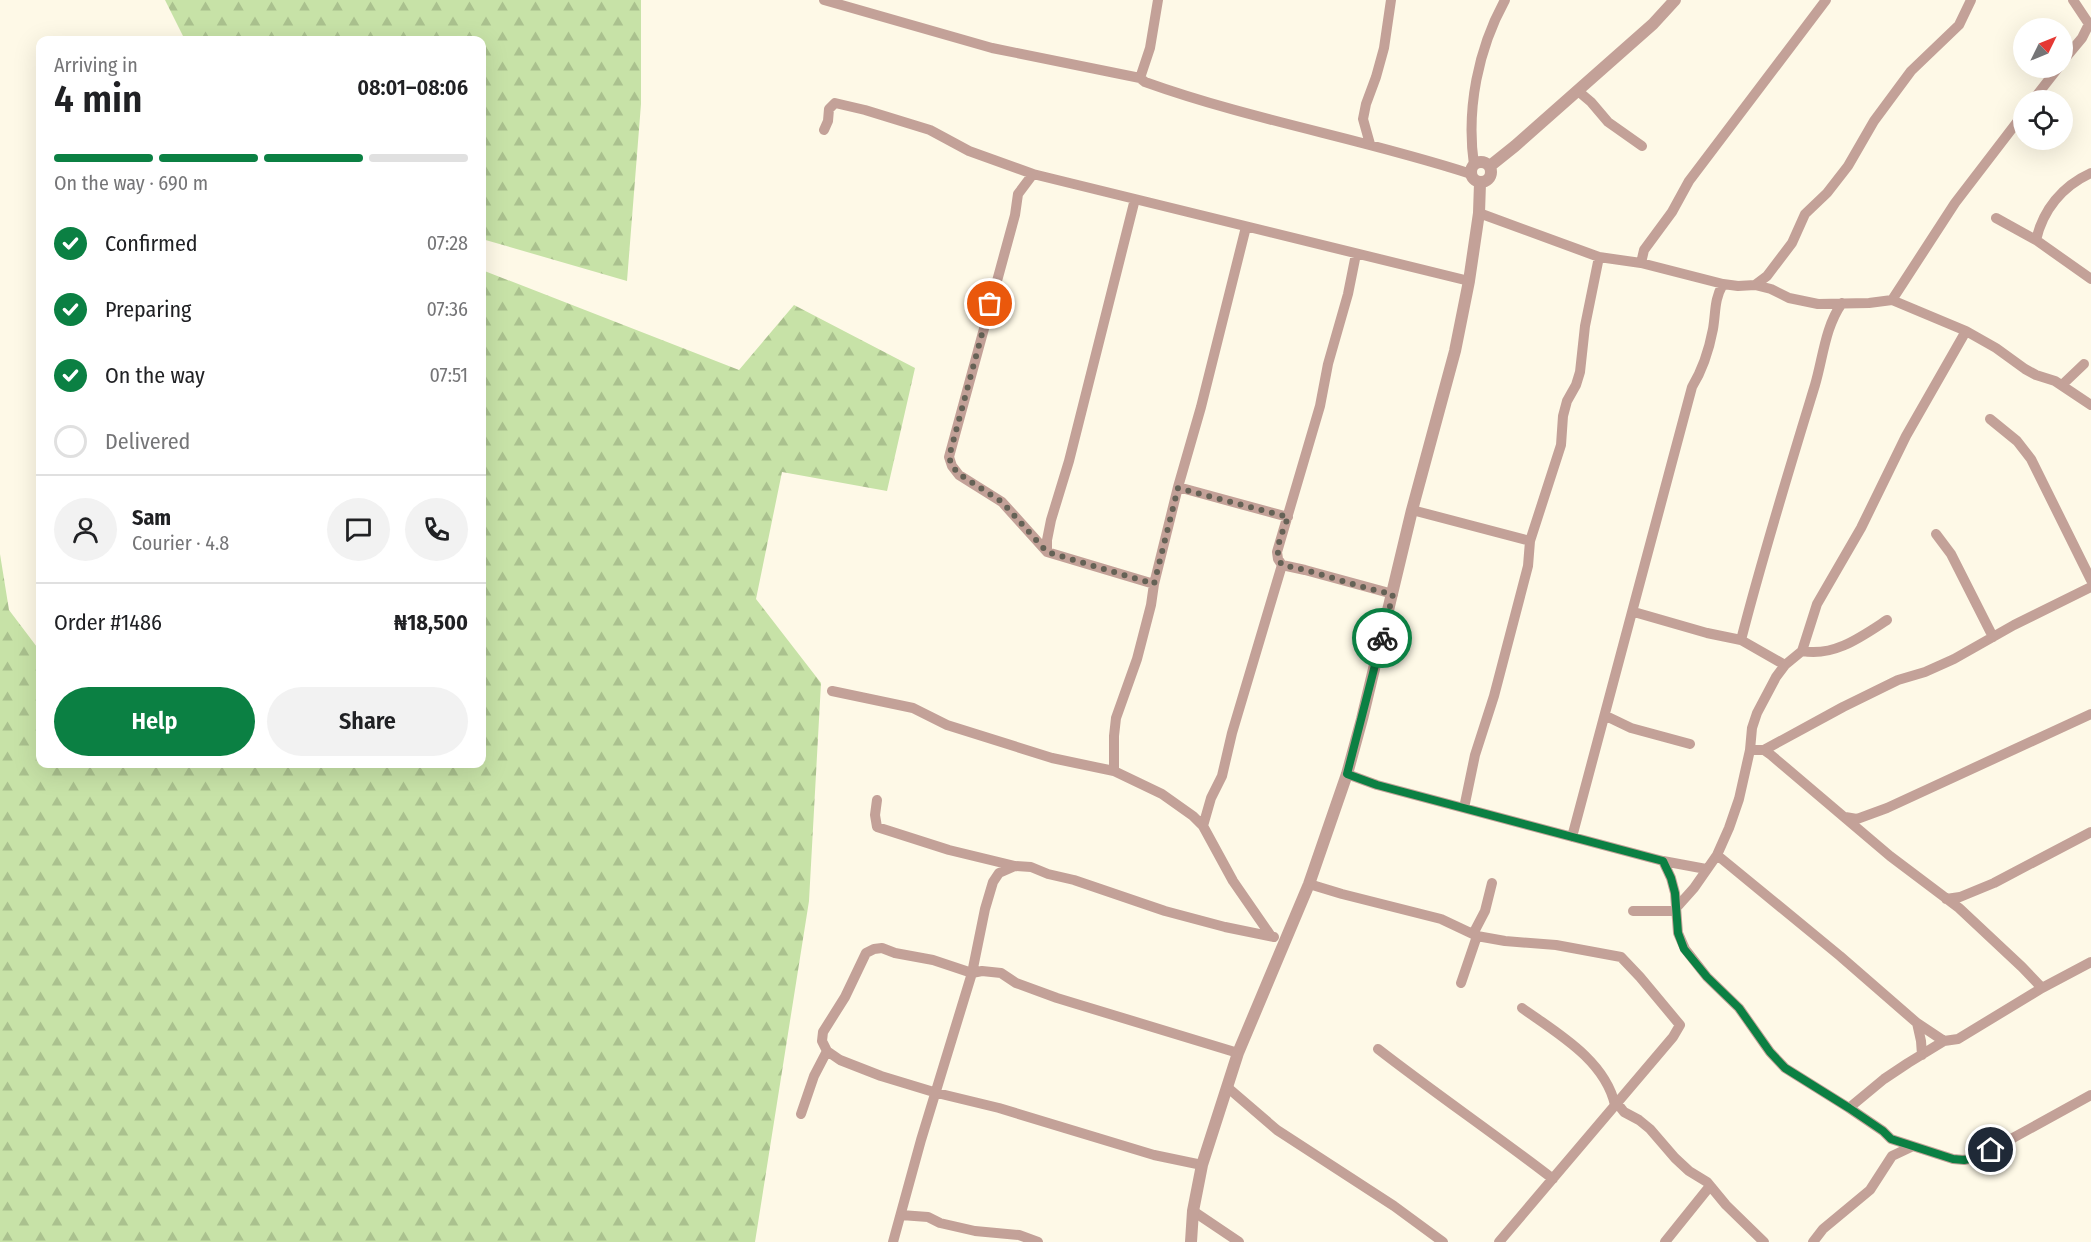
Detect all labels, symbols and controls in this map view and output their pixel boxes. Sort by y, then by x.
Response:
north arrow [2013,18,2073,78]
map controls [2013,18,2073,150]
text: Arriving in [54,53,138,77]
text: 08:01–08:06 [357,74,468,101]
text: 4 min [54,76,143,122]
button: locate [2013,90,2073,150]
text: On the way · 690 m [54,171,208,195]
icon: check [54,227,87,260]
text: Confirmed [105,230,198,257]
text: 07:28 [427,231,468,255]
pin [964,278,1015,329]
icon: bag [973,287,1006,320]
icon: check [54,293,87,326]
text: Preparing [105,296,191,323]
text: 07:36 [426,297,468,321]
icon: check [54,359,87,392]
text: On the way [105,362,205,389]
text: 07:51 [430,363,468,387]
text: Delivered [105,428,190,455]
button: person [54,498,117,561]
button: chat [327,498,390,561]
button: phone [405,498,468,561]
text: Sam [132,504,171,531]
text: Courier · 4.8 [132,531,229,555]
courier [1352,608,1412,668]
text: Order #1486 [54,609,162,636]
text: ₦18,500 [394,609,468,636]
icon: bike [1366,622,1399,655]
button: Help [54,687,255,756]
button: Share [267,687,468,756]
pin [1965,1124,2016,1175]
icon: home [1974,1133,2007,1166]

